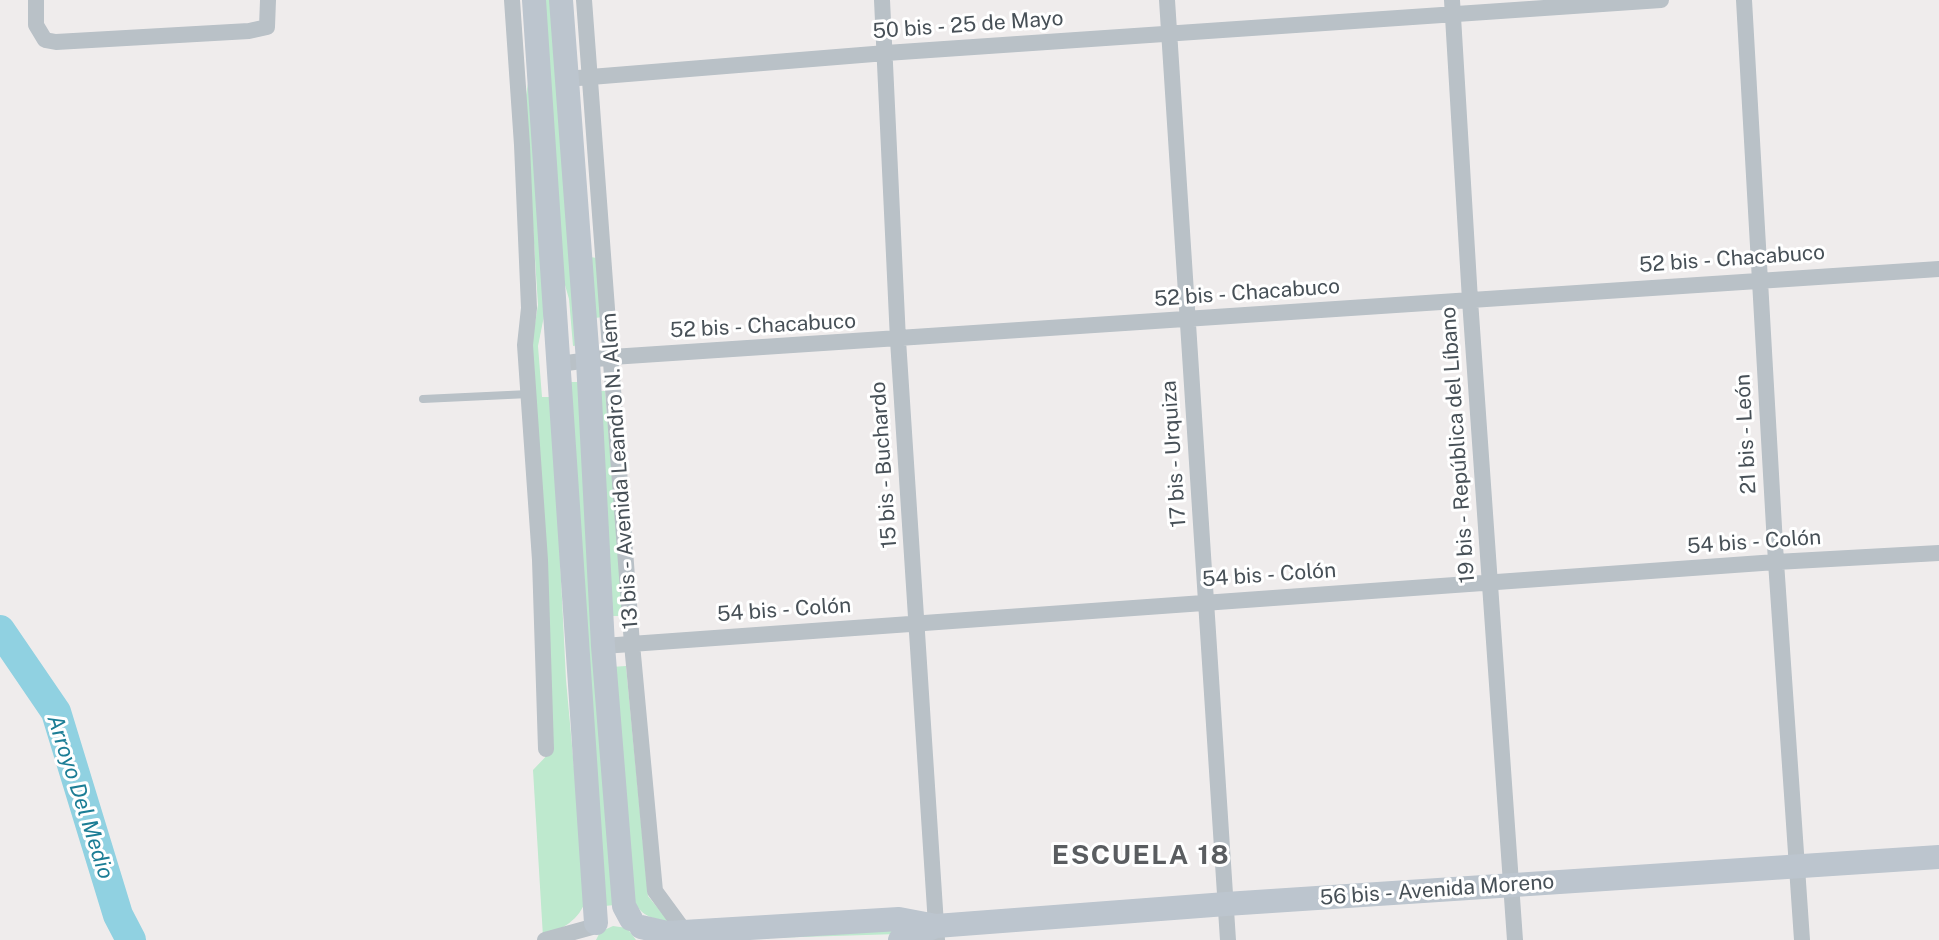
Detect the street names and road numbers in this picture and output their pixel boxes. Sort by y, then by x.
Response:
street label: 50 bis - 25 de Mayo [872,6,1064,44]
street label: 52 bis - Chacabuco [1638,240,1826,278]
street label: 52 bis - Chacabuco [1153,274,1341,312]
street label: 19 bis - República del Líbano [1436,306,1480,584]
street label: 52 bis - Chacabuco [669,309,857,343]
street label: 13 bis - Avenida Leandro N. Alem [596,312,644,630]
street label: 21 bis - León [1730,373,1762,495]
street label: 17 bis - Urquiza [1156,380,1192,528]
street label: 15 bis - Buchardo [866,381,902,549]
street label: 54 bis - Colón [1686,525,1822,559]
street label: 54 bis - Colón [1201,558,1337,592]
street label: 54 bis - Colón [716,593,852,627]
street label: 56 bis - Avenida Moreno [1319,869,1555,911]

